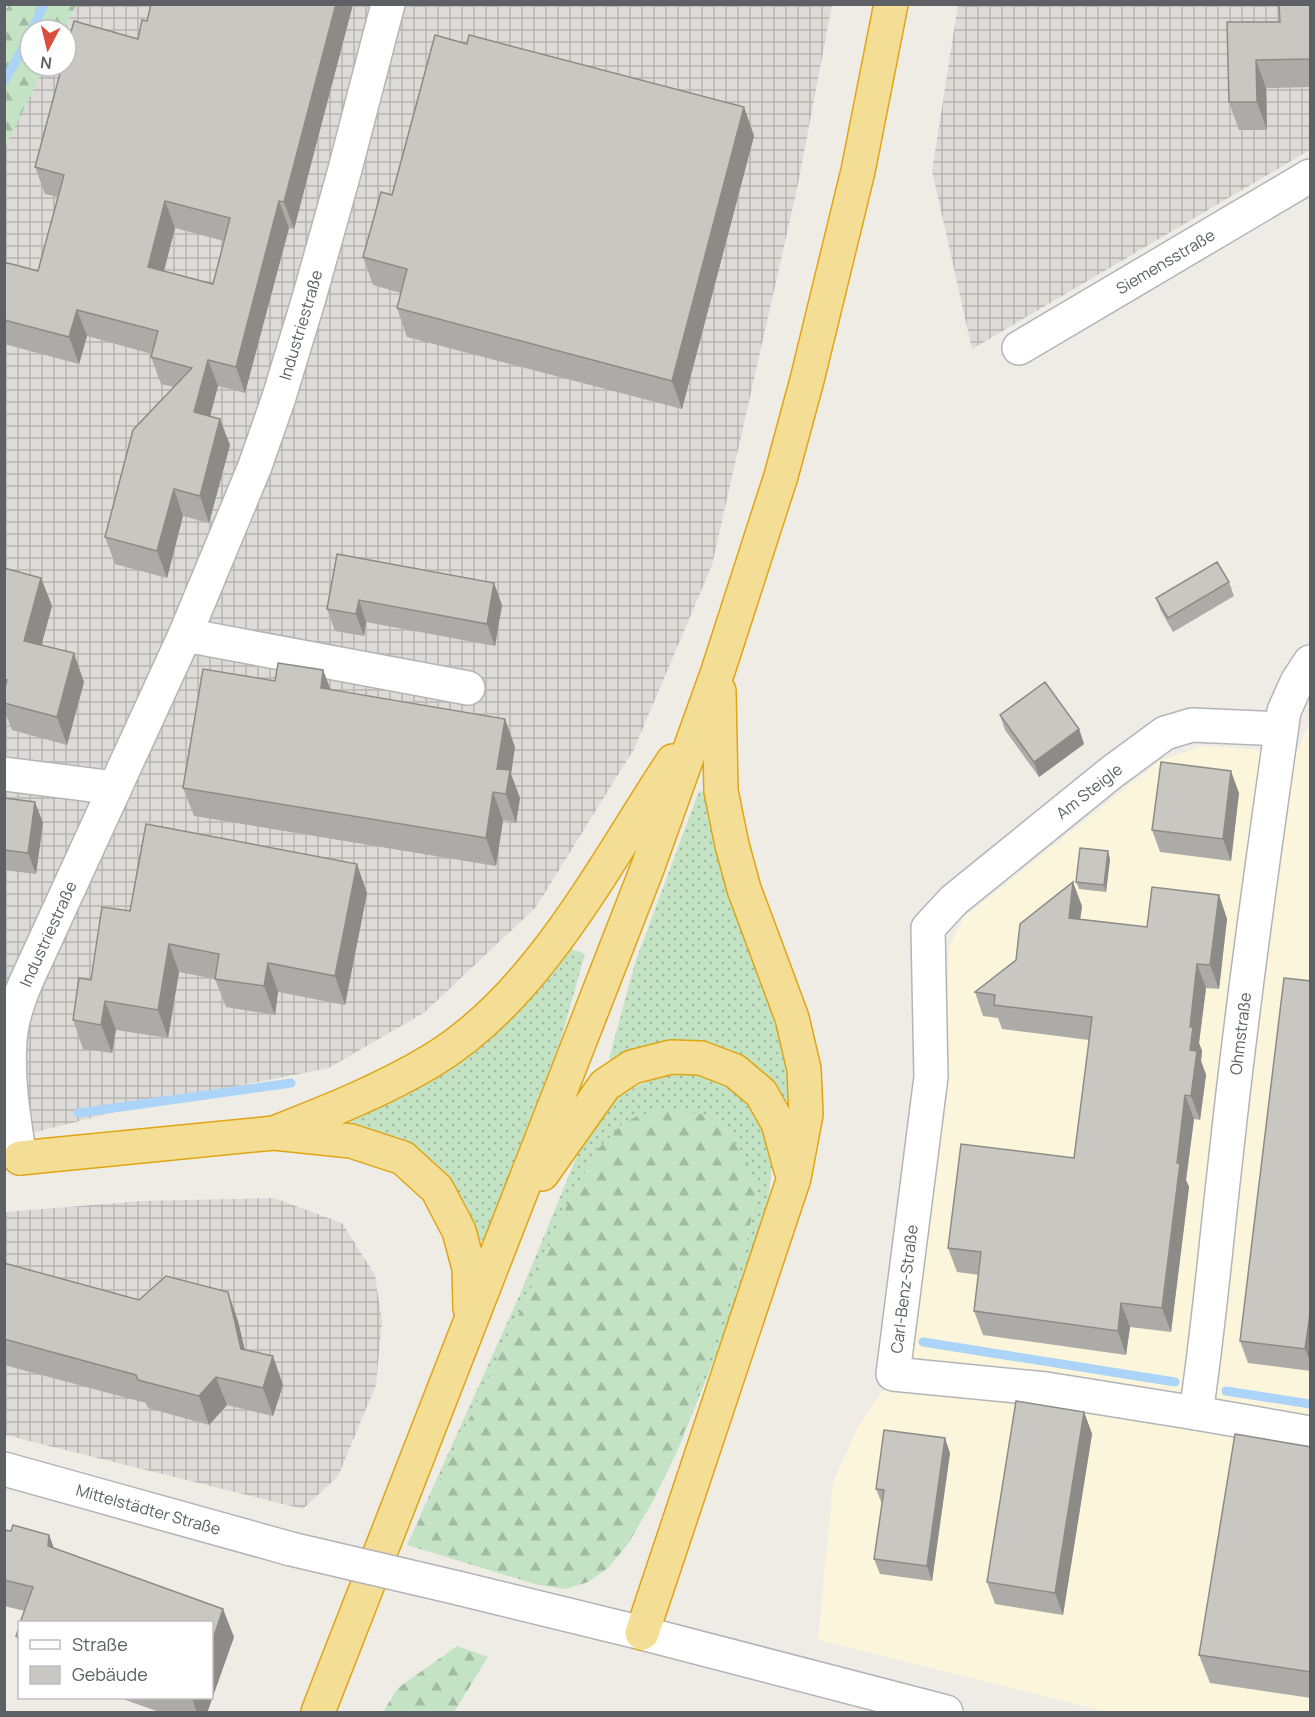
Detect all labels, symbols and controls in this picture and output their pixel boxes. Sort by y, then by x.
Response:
north arrow [18,18,78,78]
text: N [39,51,53,75]
street label: Siemensstraße [1112,224,1219,299]
street label: Industriestraße [274,267,327,383]
street label: Am Steigle [1051,758,1127,824]
street label: Industriestraße [14,878,82,990]
street label: Ohmstraße [1224,991,1256,1076]
street label: Carl-Benz-Straße [885,1223,923,1355]
street label: Mittelstädter Straße [74,1479,223,1540]
legend [18,1621,213,1699]
text: Straße [72,1632,128,1656]
text: Gebäude [72,1662,148,1686]

